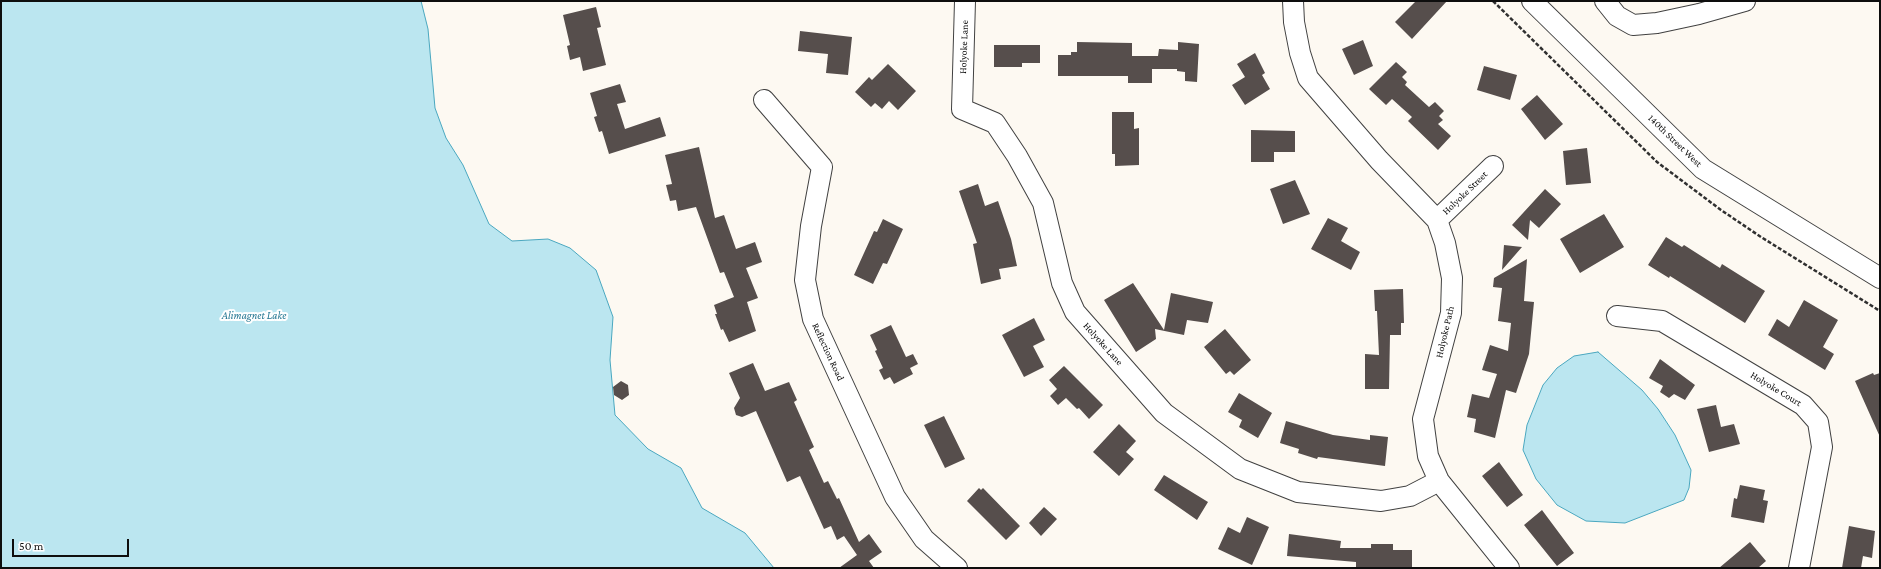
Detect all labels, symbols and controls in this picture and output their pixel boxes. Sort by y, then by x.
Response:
street label: Holyoke Lane [957,20,971,74]
street label: 140th Street West [1646,112,1704,170]
street label: Holyoke Street [1440,169,1490,217]
street label: Holyoke Path [1433,305,1457,359]
water label: Alimagnet Lake [222,309,286,323]
street label: Holyoke Lane [1080,320,1126,368]
street label: Reflection Road [809,321,847,383]
street label: Holyoke Court [1748,369,1804,409]
scale bar [14,531,131,557]
text: 50 m [19,539,43,553]

